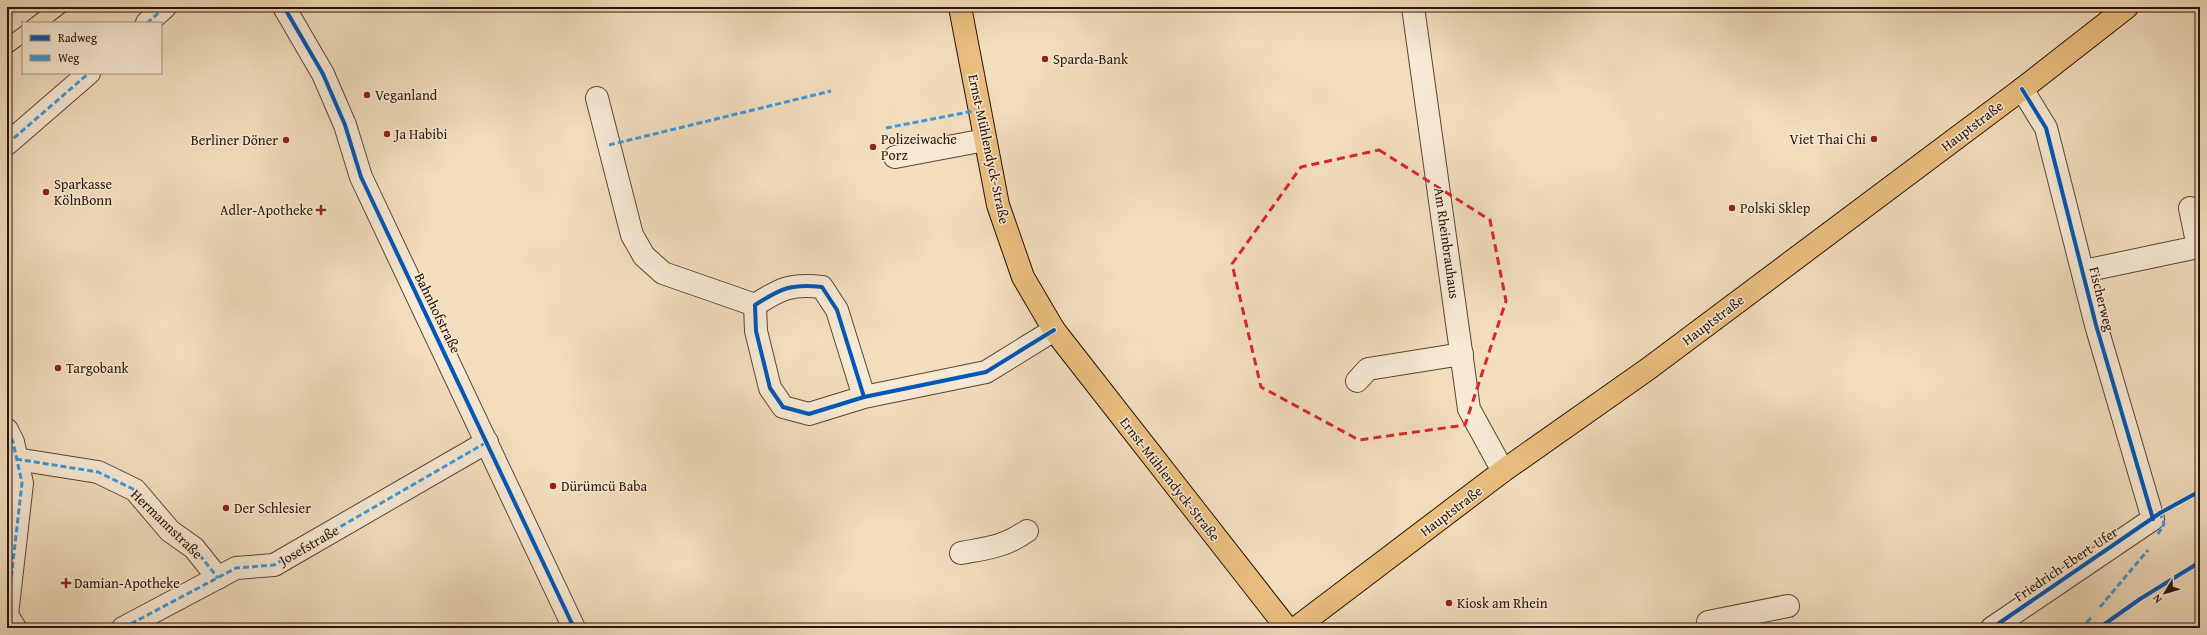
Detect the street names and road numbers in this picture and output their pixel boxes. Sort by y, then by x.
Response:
street label: Ernst-Mühlendyck-Straße [963,72,1015,226]
street label: Hauptstraße [1937,96,2008,156]
street label: Am Rheinbrauhaus [1429,186,1465,300]
street label: Fischerweg [2084,265,2120,333]
street label: Bahnhofstraße [410,269,466,357]
street label: Hauptstraße [1678,290,1749,350]
street label: Ernst-Mühlendyck-Straße [1115,413,1225,546]
street label: Hauptstraße [1416,481,1487,541]
street label: Hermannstraße [127,485,208,564]
street label: Josefstraße [274,520,343,571]
street label: Friedrich-Ebert-Ufer [2010,522,2122,606]

